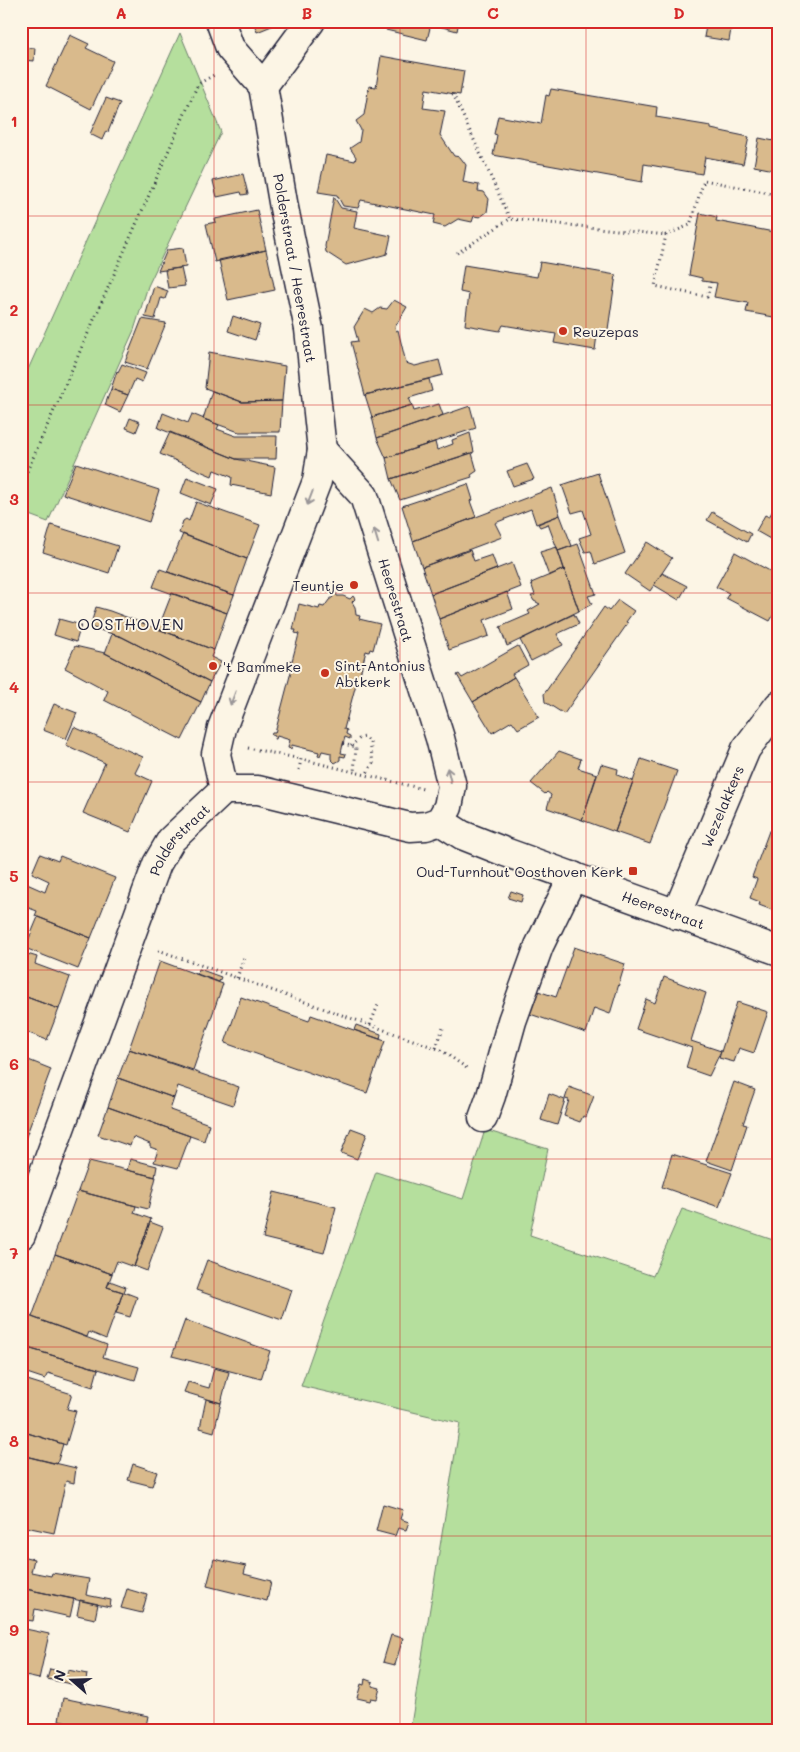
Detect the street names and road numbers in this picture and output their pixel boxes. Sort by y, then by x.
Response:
street label: Polderstraat / Heerestraat [269,172,321,364]
street label: Heerestraat [374,556,418,644]
street label: Wezelakkers [696,762,748,850]
street label: Polderstraat [144,799,213,878]
street label: Heerestraat [620,886,708,933]

